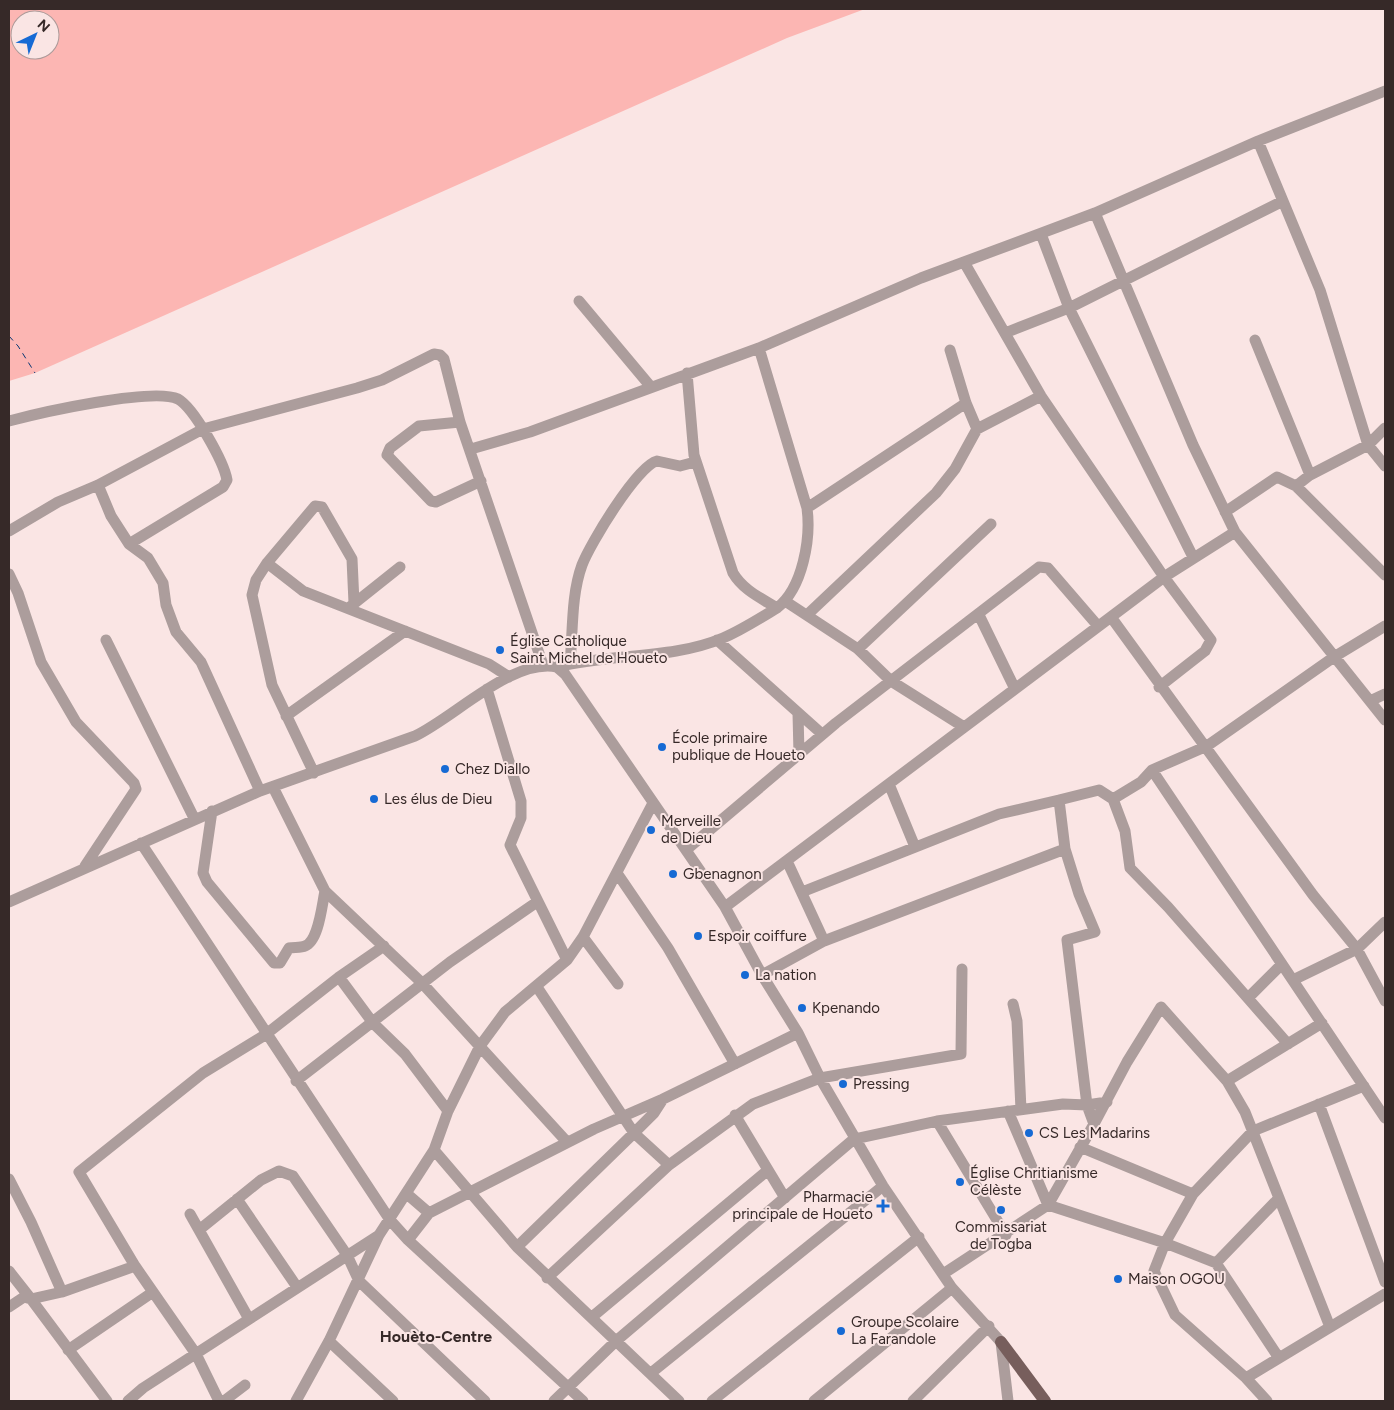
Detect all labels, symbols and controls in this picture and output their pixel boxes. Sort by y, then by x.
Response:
north arrow [10,10,60,60]
text: N [34,16,53,36]
place label: Église Catholique Saint Michel de Houeto [510,632,668,667]
marker: Église Catholique Saint Michel de Houeto [494,644,506,656]
place label: École primaire publique de Houeto [672,729,806,764]
marker: École primaire publique de Houeto [656,741,668,753]
place label: Chez Diallo [455,760,530,778]
marker: Chez Diallo [439,763,451,775]
place label: Les élus de Dieu [384,790,492,808]
marker: Les élus de Dieu [368,793,380,805]
place label: Merveille de Dieu [661,812,721,847]
marker: Merveille de Dieu [645,824,657,836]
place label: Gbenagnon [683,865,762,883]
marker: Gbenagnon [667,868,679,880]
place label: Espoir coiffure [708,927,807,945]
marker: Espoir coiffure [692,930,704,942]
place label: La nation [755,966,816,984]
marker: La nation [739,969,751,981]
place label: Kpenando [812,999,880,1017]
marker: Kpenando [796,1002,808,1014]
place label: Pressing [853,1075,910,1093]
marker: Pressing [837,1078,849,1090]
place label: CS Les Madarins [1039,1124,1150,1142]
marker: CS Les Madarins [1023,1127,1035,1139]
place label: Église Chritianisme Célèste [970,1164,1098,1199]
marker: Église Chritianisme Célèste [954,1176,966,1188]
place label: Pharmacie principale de Houeto [732,1188,873,1223]
marker: Pharmacie principale de Houeto [877,1200,889,1212]
marker: Commissariat de Togba [995,1204,1007,1216]
place label: Commissariat de Togba [955,1218,1047,1253]
place label: Maison OGOU [1128,1270,1225,1288]
marker: Maison OGOU [1112,1273,1124,1285]
place label: Groupe Scolaire La Farandole [851,1313,959,1348]
marker: Groupe Scolaire La Farandole [835,1325,847,1337]
district label: Houèto-Centre [380,1327,492,1346]

